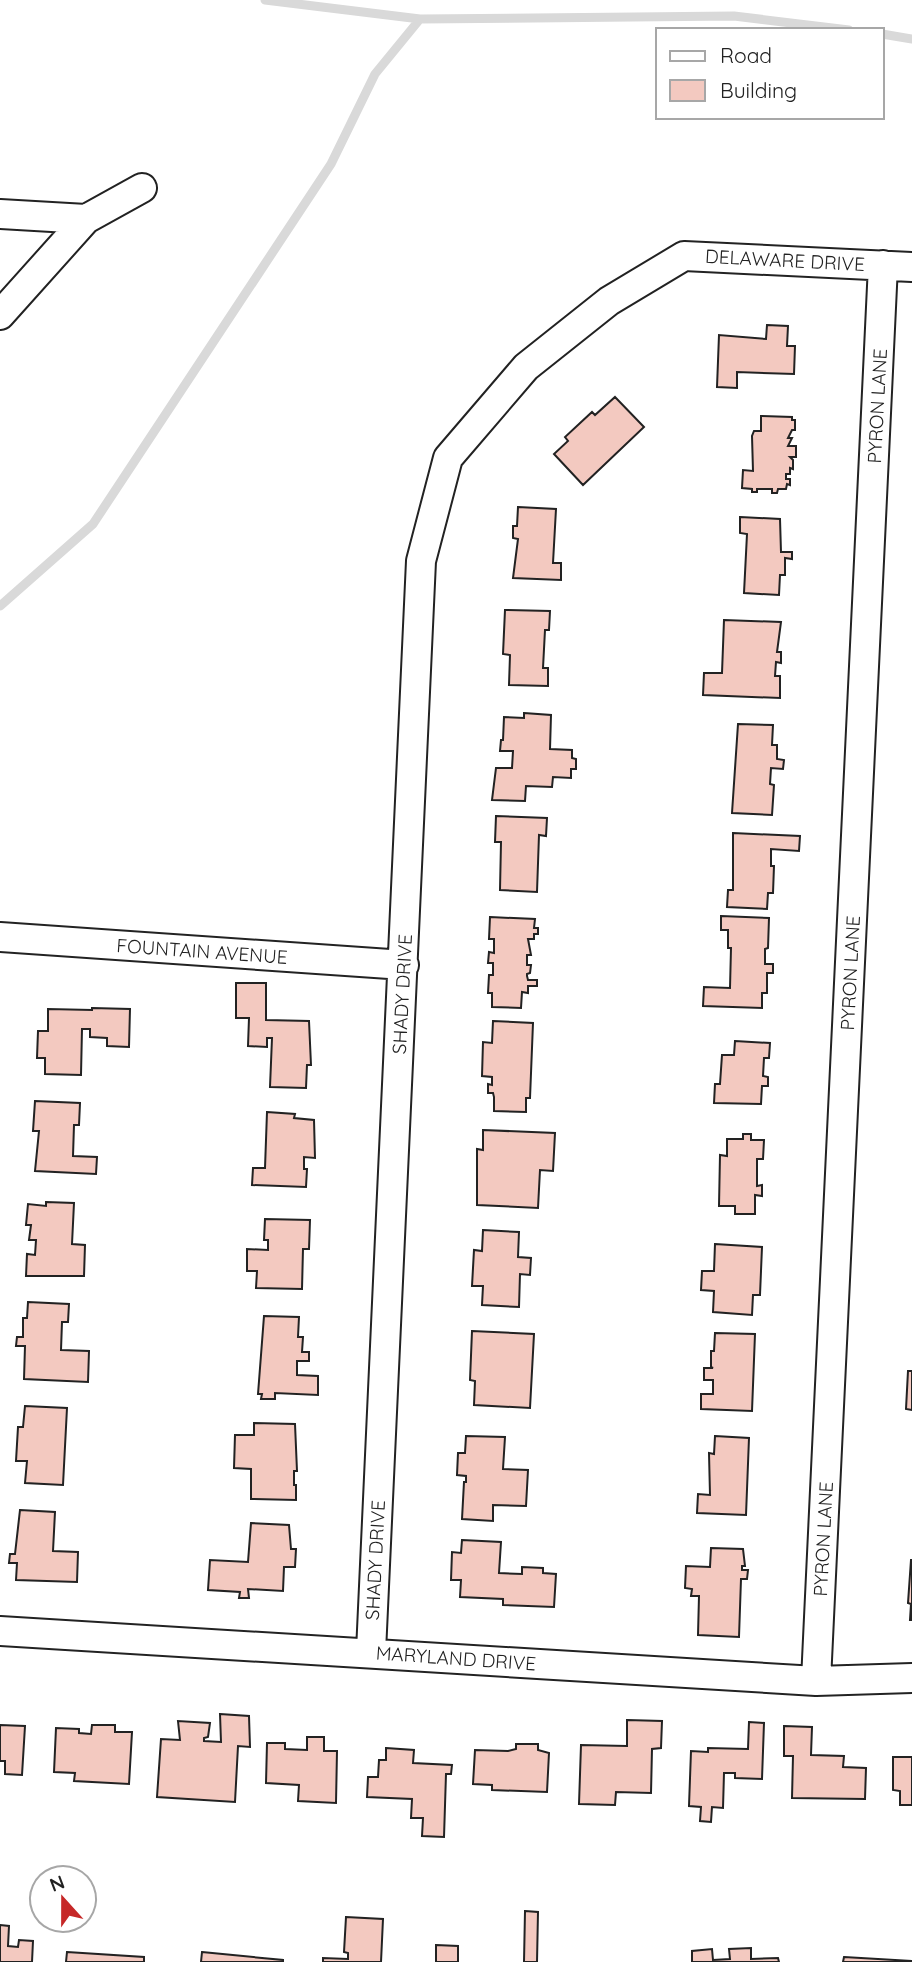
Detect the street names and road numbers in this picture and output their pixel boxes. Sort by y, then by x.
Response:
street label: DELAWARE DRIVE [705,244,865,276]
street label: PYRON LANE [862,348,892,464]
street label: PYRON LANE [835,915,865,1031]
street label: FOUNTAIN AVENUE [116,933,288,969]
street label: SHADY DRIVE [387,933,417,1055]
street label: PYRON LANE [808,1481,838,1597]
street label: SHADY DRIVE [360,1499,390,1621]
street label: MARYLAND DRIVE [375,1640,537,1676]

